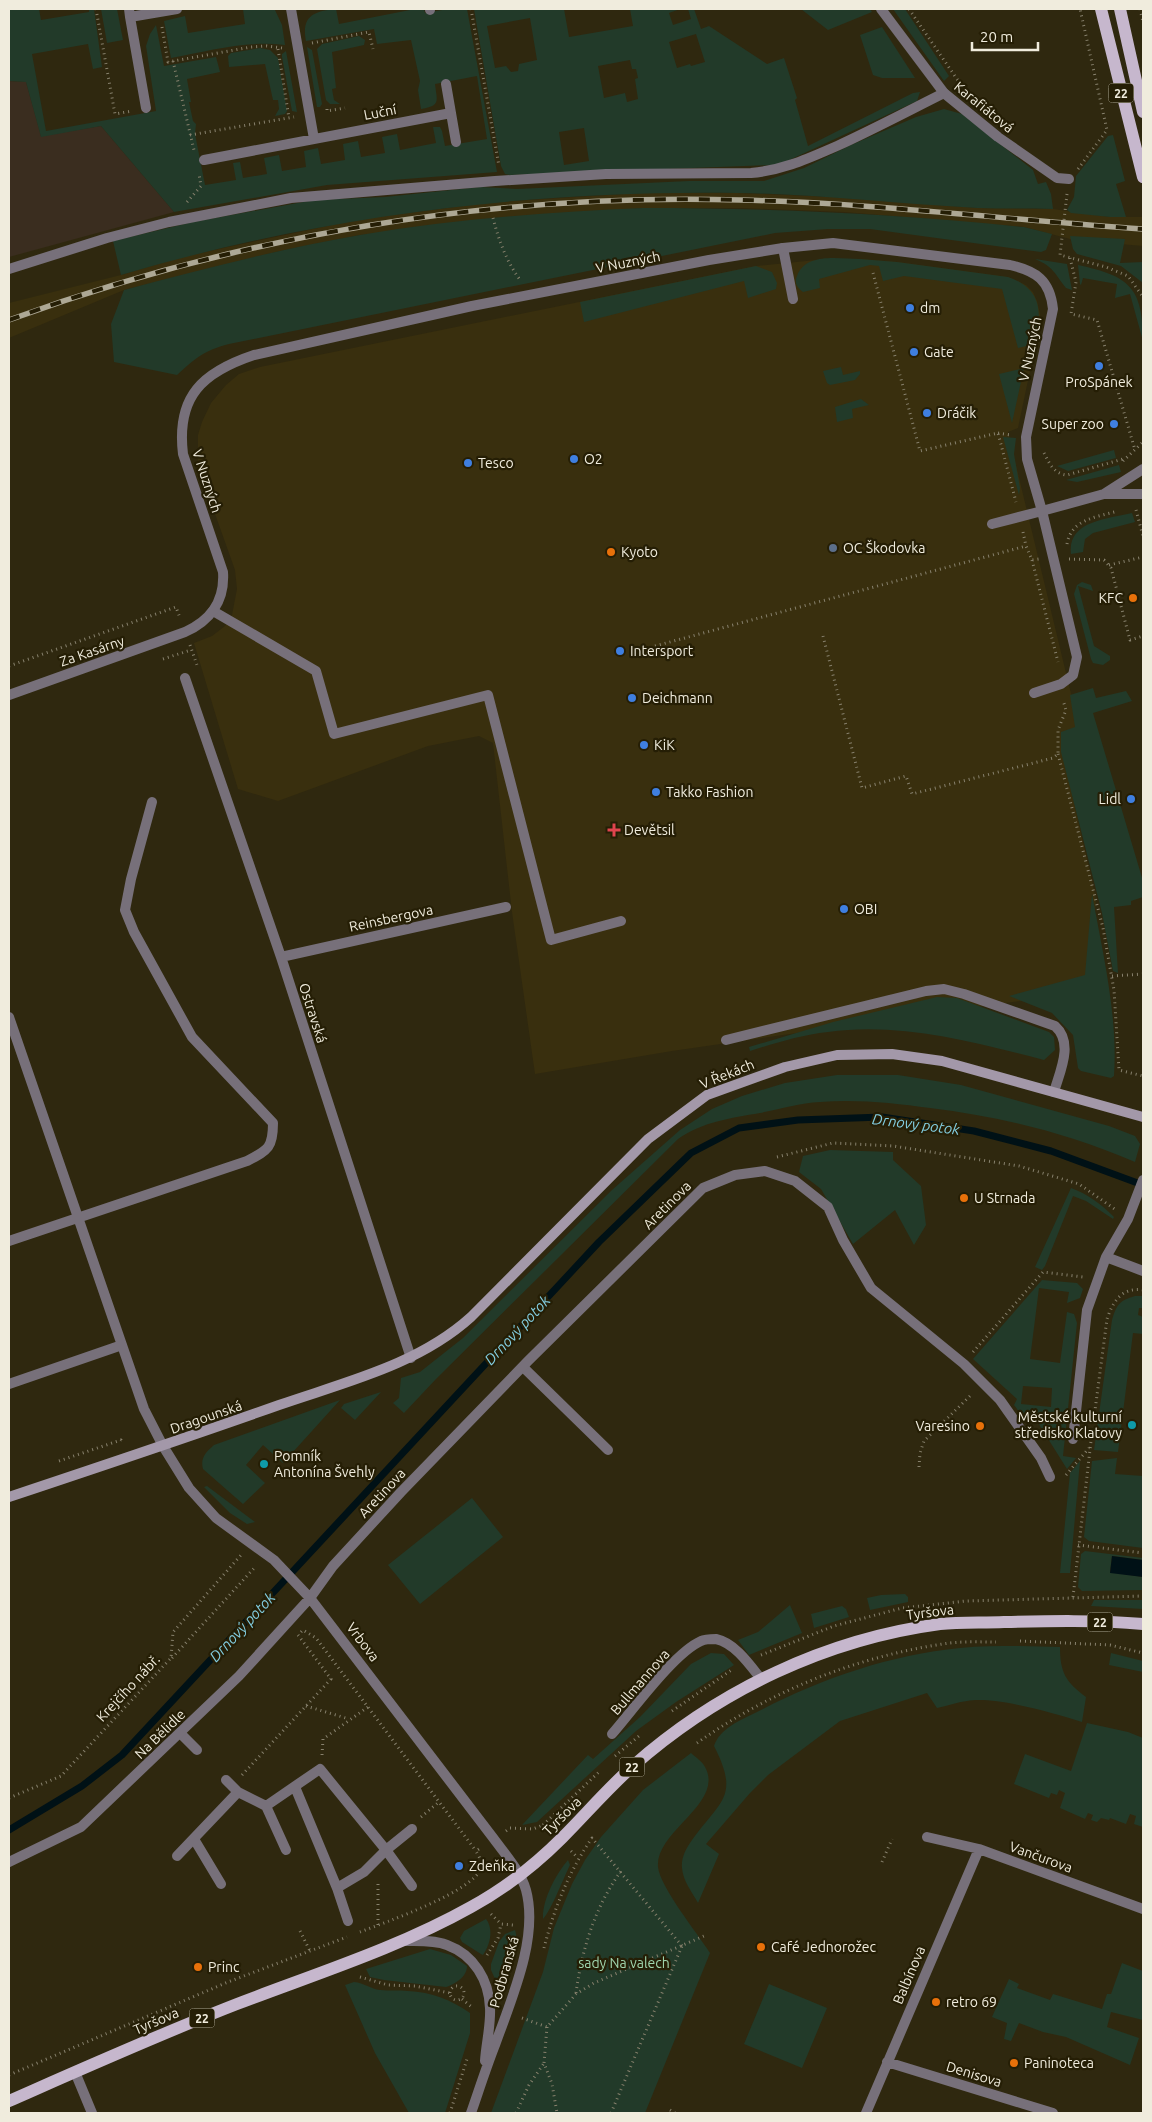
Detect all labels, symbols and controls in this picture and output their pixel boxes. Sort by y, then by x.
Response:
scale bar [972,20,1038,52]
text: 20 m [980,28,1013,45]
street label: Karafiátová [951,78,1017,136]
road number: 22 [1108,84,1134,102]
street label: Luční [362,101,398,123]
street label: V Nuzných [594,248,662,276]
place label: dm [920,300,940,316]
marker: dm [904,302,916,314]
street label: V Nuzných [1015,315,1045,383]
place label: Gate [924,344,954,360]
marker: Gate [908,346,920,358]
marker: ProSpánek [1093,360,1105,372]
place label: ProSpánek [1065,374,1133,390]
place label: Dráčik [937,405,976,421]
marker: Dráčik [921,407,933,419]
place label: Super zoo [1042,416,1104,432]
marker: Super zoo [1108,418,1120,430]
street label: V Nuzných [189,447,225,515]
place label: O2 [584,451,603,467]
marker: O2 [568,453,580,465]
place label: Tesco [478,455,514,471]
marker: Tesco [462,457,474,469]
place label: OC Škodovka [843,539,925,556]
marker: OC Škodovka [827,542,839,554]
place label: Kyoto [621,544,658,560]
marker: Kyoto [605,546,617,558]
place label: KFC [1099,590,1123,606]
marker: KFC [1127,592,1139,604]
street label: Za Kasárny [58,632,127,670]
place label: Intersport [630,643,694,659]
marker: Intersport [614,645,626,657]
place label: Deichmann [642,690,713,706]
marker: Deichmann [626,692,638,704]
place label: KiK [654,737,675,753]
marker: KiK [638,739,650,751]
place label: Takko Fashion [666,784,753,800]
marker: Takko Fashion [650,786,662,798]
place label: Lidl [1099,791,1121,807]
marker: Lidl [1125,793,1137,805]
place label: Devětsil [624,822,675,838]
marker: Devětsil [608,824,620,836]
street label: Reinsbergova [348,901,434,935]
place label: OBI [854,901,877,917]
marker: OBI [838,903,850,915]
street label: Ostravská [296,981,330,1045]
street label: V Řekách [697,1055,757,1092]
water label: Drnový potok [871,1110,961,1138]
street label: Aretinova [640,1178,694,1232]
place label: U Strnada [974,1190,1036,1206]
marker: U Strnada [958,1192,970,1204]
water label: Drnový potok [481,1292,554,1368]
street label: Dragounská [168,1397,244,1437]
place label: Městské kulturní středisko Klatovy [1015,1409,1123,1441]
place label: Varesino [915,1418,970,1434]
marker: Městské kulturní středisko Klatovy [1126,1419,1138,1431]
marker: Varesino [974,1420,986,1432]
place label: Pomník Antonína Švehly [274,1448,375,1480]
marker: Pomník Antonína Švehly [258,1458,270,1470]
street label: Aretinova [355,1465,409,1521]
water label: Drnový potok [206,1589,279,1665]
street label: Tyršova [905,1601,955,1623]
road number: 22 [1088,1612,1112,1631]
street label: Vrbova [343,1619,383,1665]
street label: Bullmannova [607,1646,673,1718]
street label: Krejčího nábř. [93,1651,163,1725]
street label: Na Bělidle [132,1706,188,1762]
road number: 22 [620,1758,644,1776]
street label: Tyršova [539,1793,585,1839]
street label: Vančurova [1007,1838,1075,1876]
place label: Zdeňka [469,1858,515,1874]
marker: Zdeňka [453,1860,465,1872]
street label: Podbranská [486,1934,522,2010]
place label: Café Jednorožec [771,1939,876,1955]
marker: Café Jednorožec [755,1941,767,1953]
street label: Balbínova [890,1944,928,2006]
park label: sady Na valech [578,1955,670,1971]
place label: Princ [208,1959,240,1975]
marker: Princ [192,1961,204,1973]
place label: retro 69 [946,1994,997,2010]
marker: retro 69 [930,1996,942,2008]
street label: Tyršova [131,2004,181,2038]
road number: 22 [190,2009,214,2028]
place label: Paninoteca [1024,2055,1094,2071]
marker: Paninoteca [1008,2057,1020,2069]
street label: Denisova [944,2058,1004,2090]

